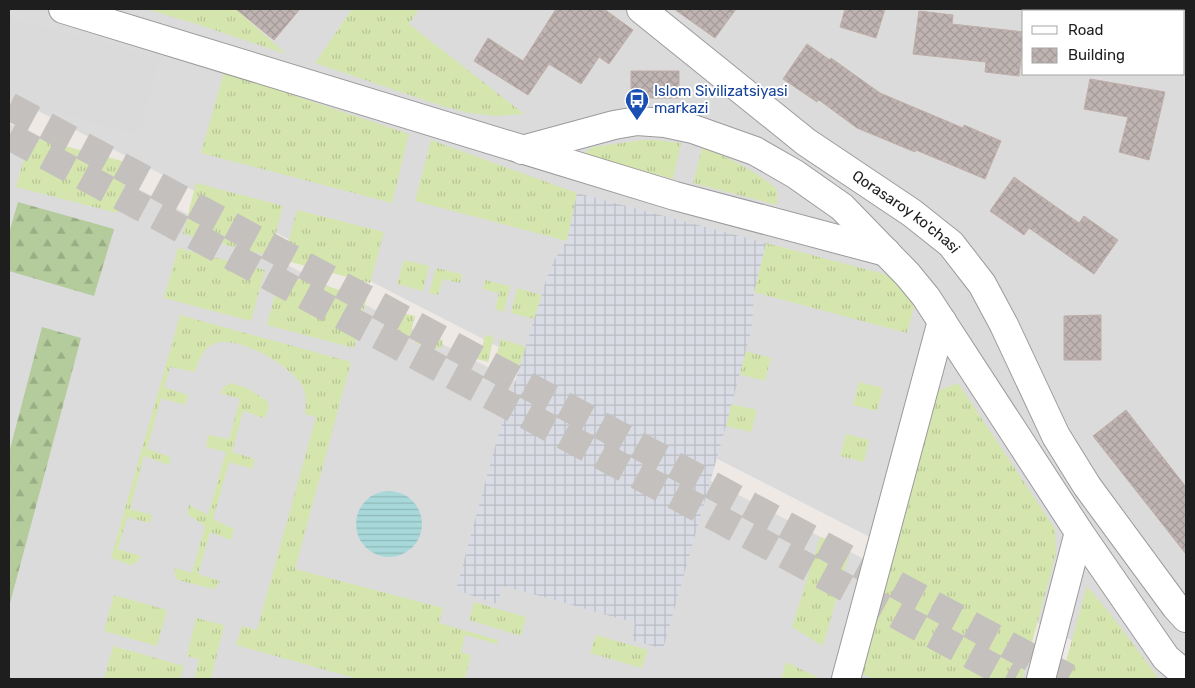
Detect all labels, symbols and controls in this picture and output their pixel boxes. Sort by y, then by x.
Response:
legend [1022,10,1185,75]
text: Road [1068,21,1104,39]
text: Building [1068,46,1125,64]
place label: Islom Sivilizatsiyasi markazi [654,82,788,117]
bus stop icon: Islom Sivilizatsiyasi markazi [624,87,650,121]
street label: Qorasaroy ko'chasi [849,166,964,257]

